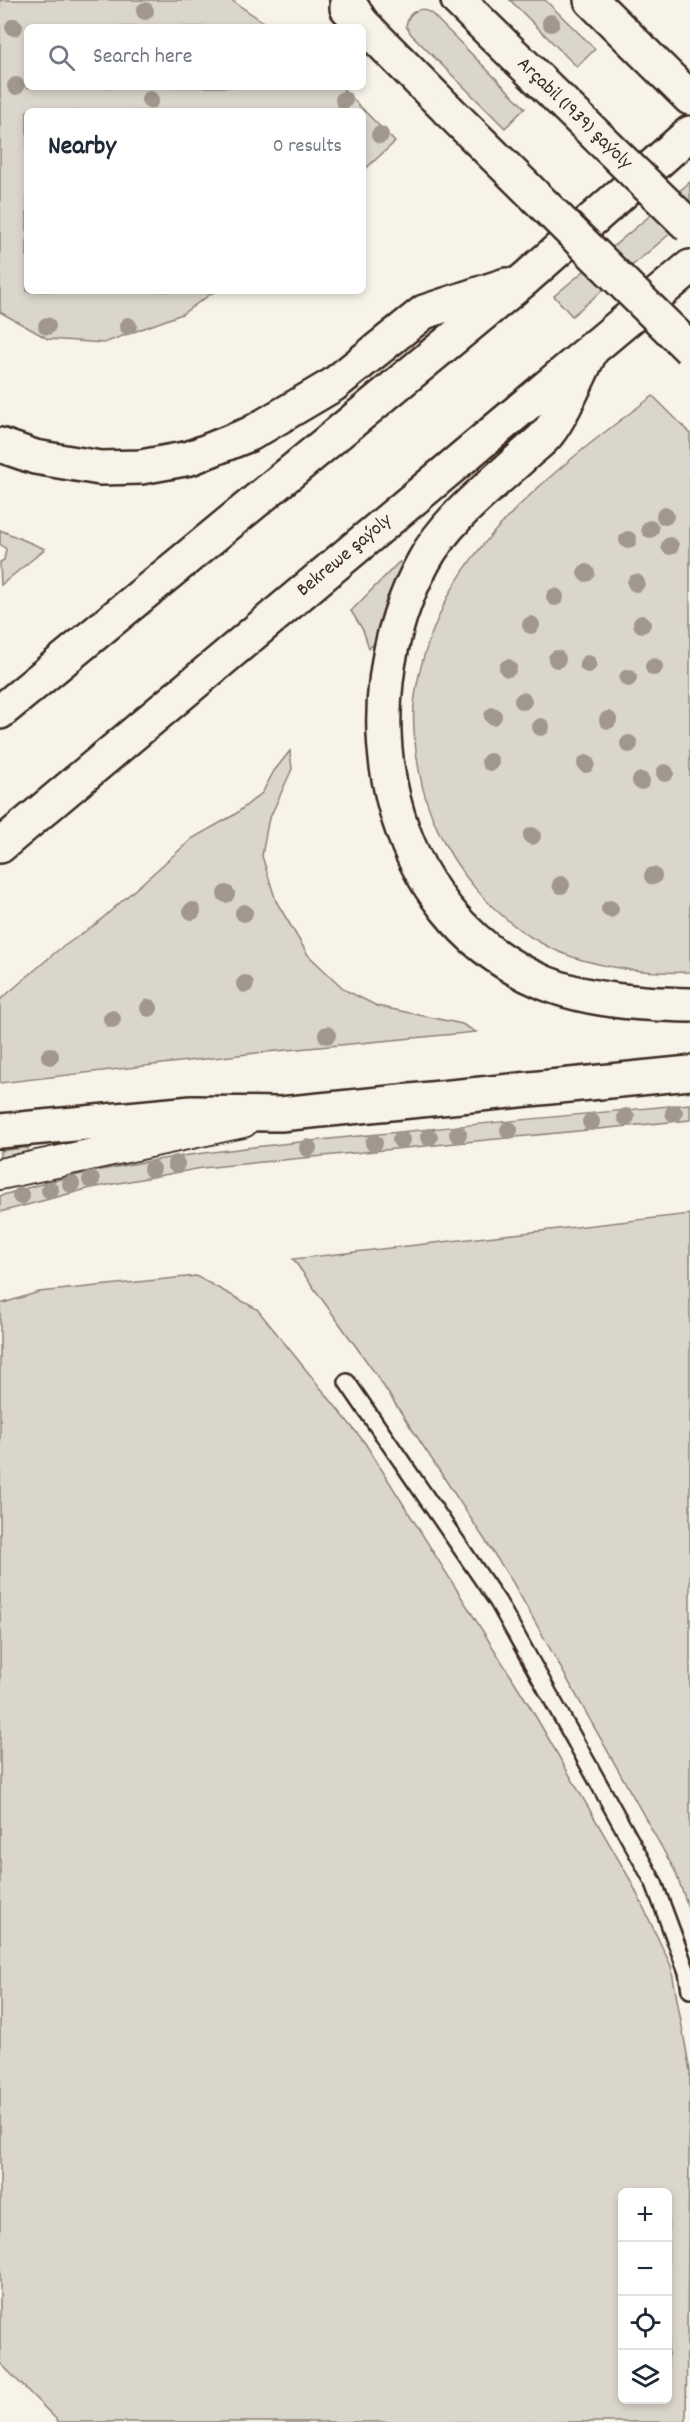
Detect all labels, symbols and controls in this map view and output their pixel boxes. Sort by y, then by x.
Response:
search box [24,24,366,90]
icon: search [45,41,78,74]
text: Search here [93,42,192,73]
street label: Arçabil (1939) şaýoly [510,51,639,177]
text: Nearby [48,129,116,166]
text: 0 results [273,133,342,161]
street label: Bekrewe şaýoly [291,507,399,604]
map controls [618,2188,672,2404]
button: + [618,2188,672,2242]
button: − [618,2242,672,2296]
button: locate [618,2296,672,2350]
button: layers [618,2350,672,2404]

